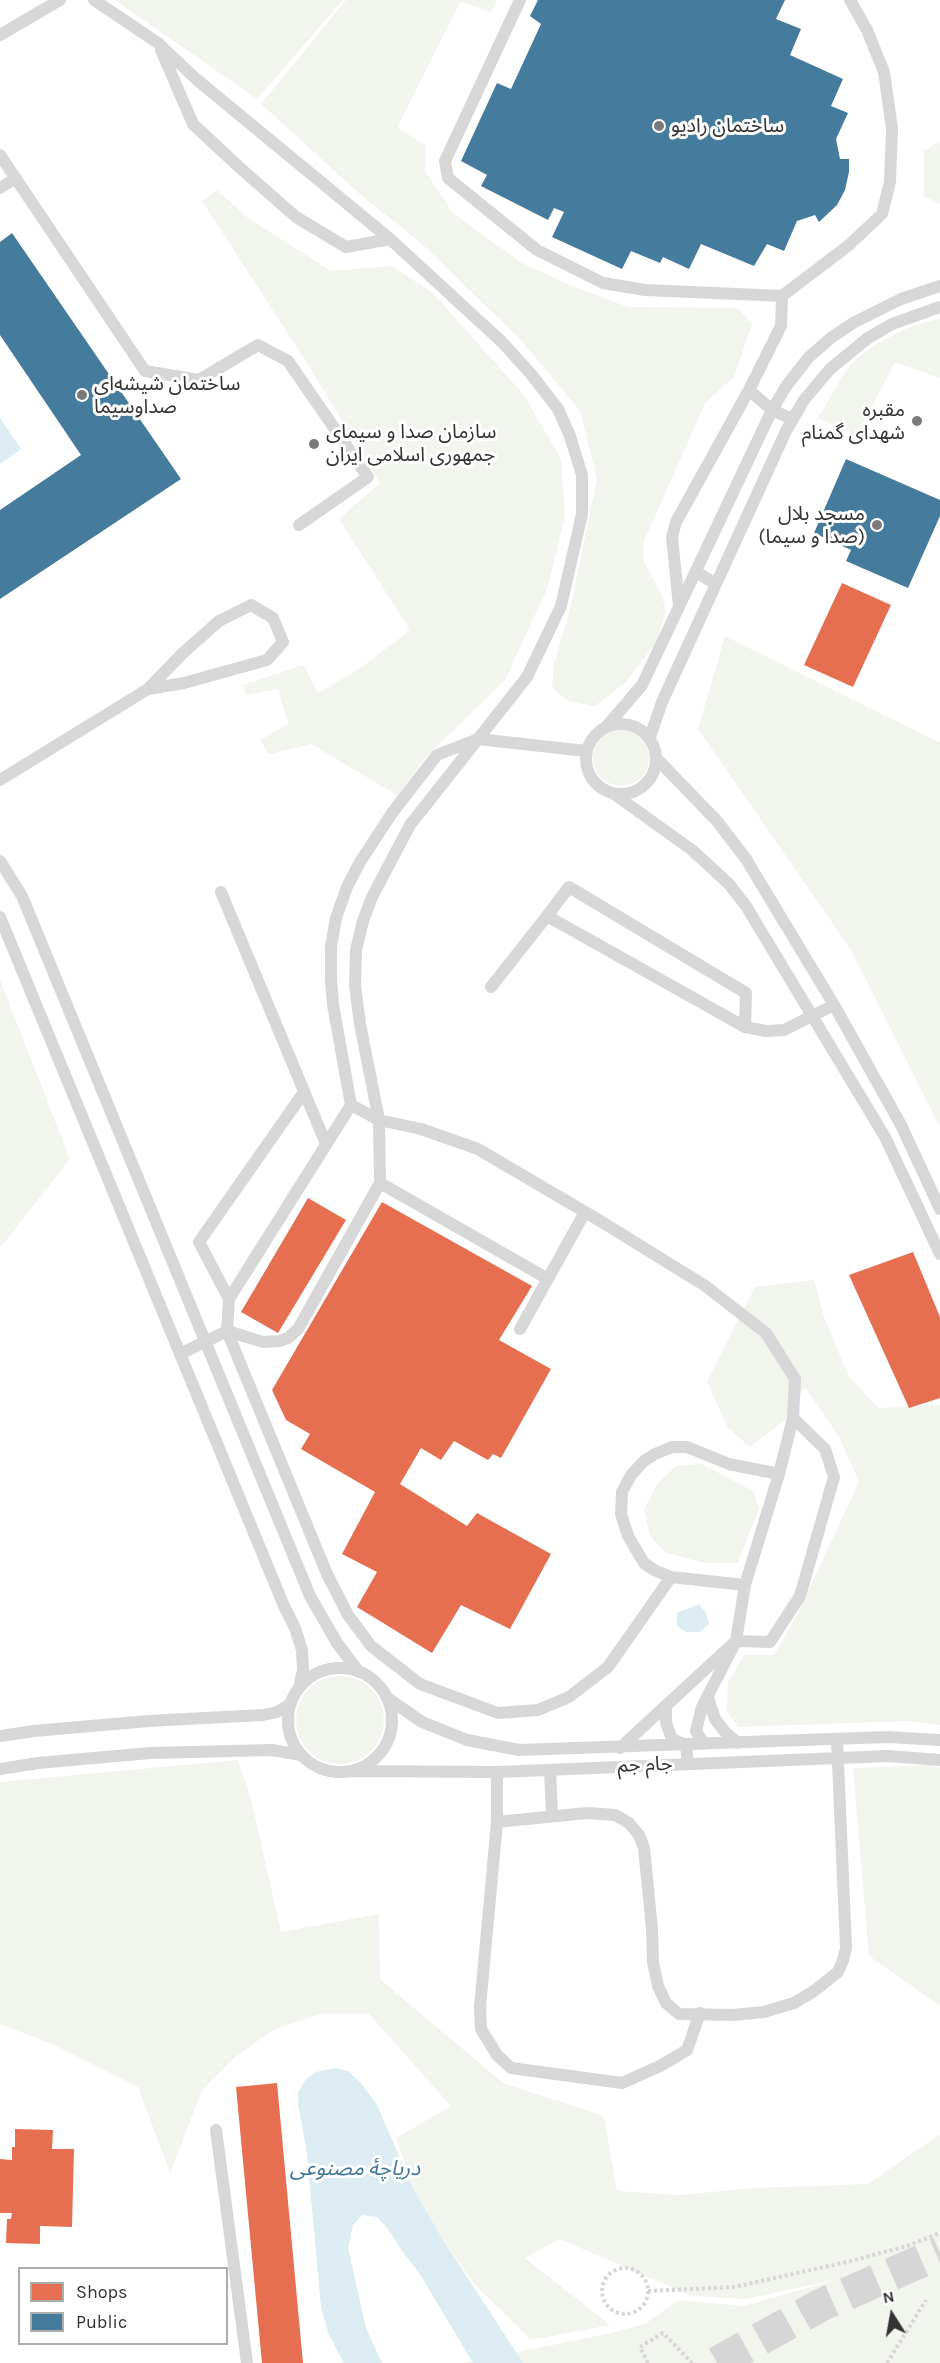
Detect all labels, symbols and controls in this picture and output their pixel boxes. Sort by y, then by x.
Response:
place label: ساختمان رادیو [671,114,784,138]
marker: ساختمان رادیو [652,119,666,133]
place label: ساختمان شیشه‌ای صداوسیما [94,372,240,419]
marker: ساختمان شیشه‌ای صداوسیما [75,388,89,402]
place label: مقبره شهدای گمنام [802,398,905,445]
marker: مقبره شهدای گمنام [910,414,924,428]
place label: سازمان صدا و سیمای جمهوری اسلامی ایران [326,420,496,467]
marker: سازمان صدا و سیمای جمهوری اسلامی ایران [307,437,321,451]
place label: مسجد بلال (صدا و سیما) [758,502,865,549]
marker: مسجد بلال (صدا و سیما) [870,518,884,532]
street label: جام جم [617,1752,673,1778]
water label: دریاچهٔ مصنوعی [290,2156,420,2182]
legend [18,2267,228,2345]
text: Shops [76,2281,128,2303]
north arrow [862,2285,922,2345]
text: N [881,2286,896,2307]
text: Public [76,2311,127,2333]

